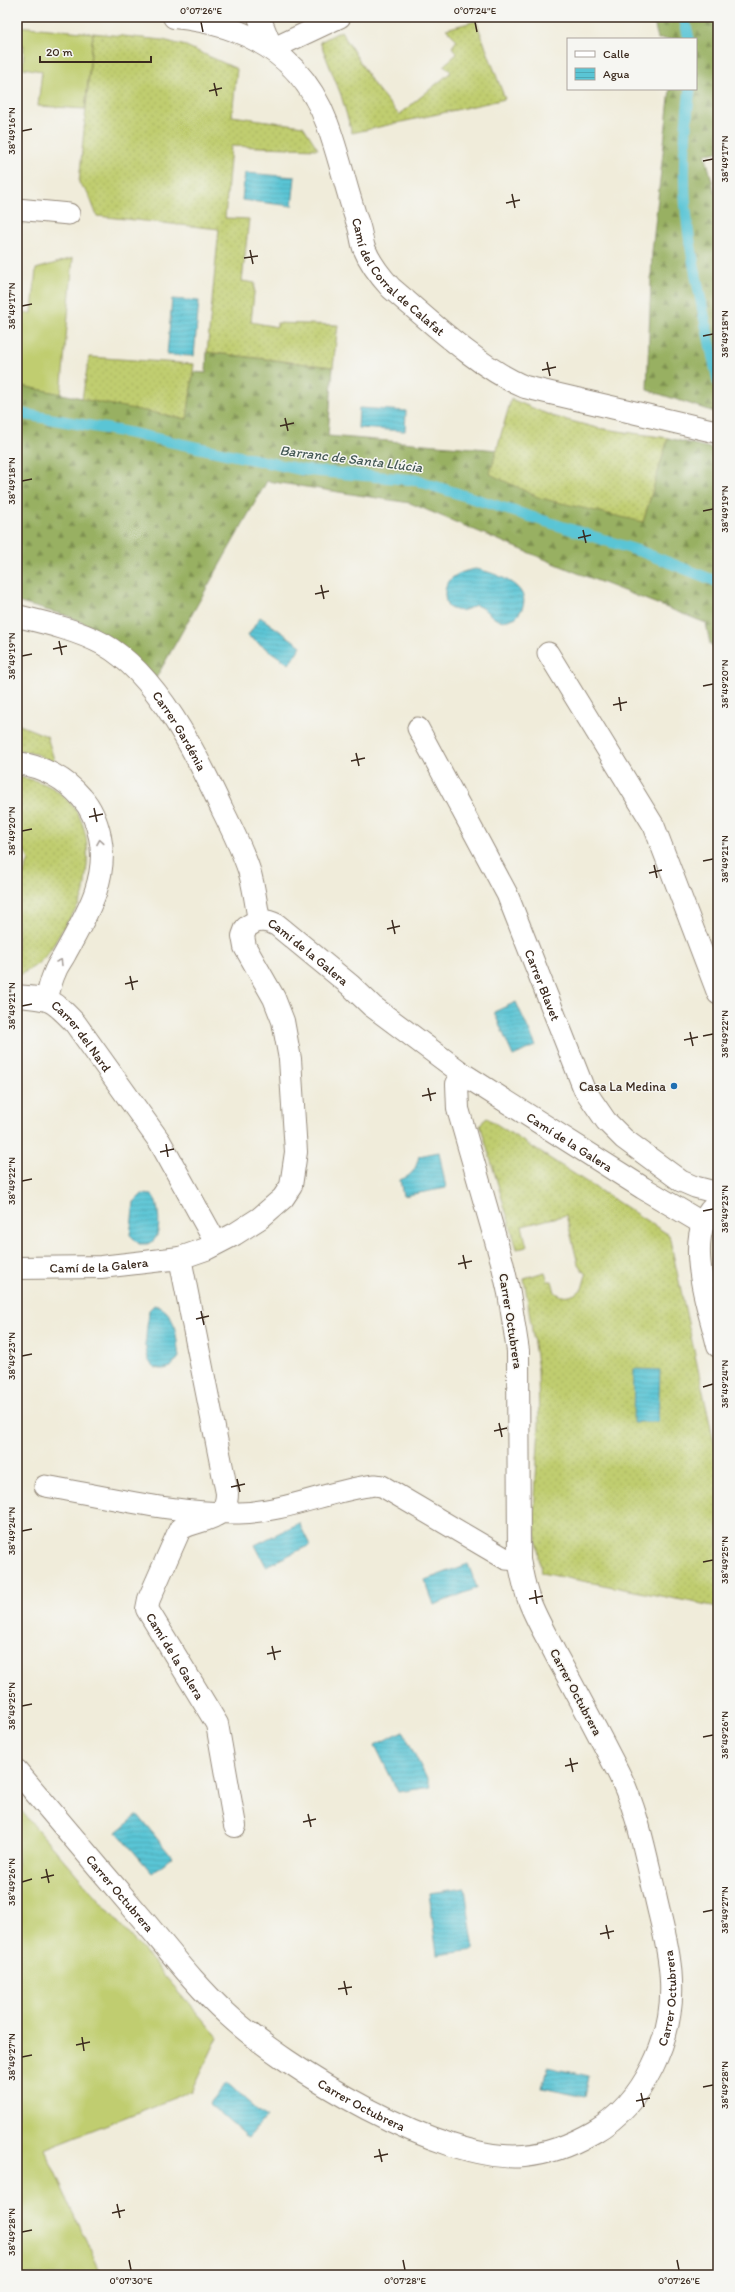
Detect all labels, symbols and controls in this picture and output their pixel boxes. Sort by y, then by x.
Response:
text: 0°07'26"E [180,4,222,17]
text: 0°07'24"E [454,4,497,17]
scale bar [40,38,151,64]
legend [567,38,697,90]
text: 20 m [46,45,73,59]
text: Calle [603,47,630,61]
text: Agua [603,67,629,81]
text: 38°49'16"N [5,107,18,155]
text: 38°49'17"N [718,135,731,182]
street label: Camí del Corral de Calafat [349,215,448,339]
text: 38°49'17"N [5,282,18,329]
text: 38°49'18"N [718,310,731,358]
water label: Barranc de Santa Llúcia [279,442,424,476]
text: 38°49'18"N [5,457,18,505]
text: 38°49'19"N [718,485,731,533]
text: 38°49'19"N [5,632,18,680]
text: 38°49'20"N [718,659,731,708]
street label: Carrer Gardénia [150,688,210,774]
text: 38°49'20"N [5,806,18,855]
text: 38°49'21"N [718,835,731,883]
one-way arrow [96,838,105,845]
street label: Camí de la Galera [266,915,352,988]
street label: Carrer Blavet [522,947,564,1023]
one-way arrow [56,959,63,966]
text: 38°49'21"N [5,982,18,1030]
street label: Carrer del Nard [49,997,115,1075]
text: 38°49'22"N [718,1010,731,1058]
place label: Casa La Medina [579,1079,666,1094]
marker: Casa La Medina [669,1081,679,1091]
street label: Camí de la Galera [524,1109,616,1175]
text: 38°49'22"N [5,1157,18,1205]
text: 38°49'23"N [718,1185,731,1233]
street label: Camí de la Galera [49,1254,149,1275]
street label: Carrer Octubrera [496,1272,526,1370]
text: 38°49'23"N [5,1332,18,1380]
text: 38°49'24"N [718,1359,731,1408]
text: 38°49'24"N [5,1506,18,1555]
text: 38°49'25"N [718,1536,731,1584]
street label: Camí de la Galera [143,1610,208,1702]
street label: Carrer Octubrera [547,1646,606,1739]
text: 38°49'25"N [5,1682,18,1730]
text: 38°49'26"N [718,1711,731,1759]
street label: Carrer Octubrera [83,1852,158,1935]
text: 38°49'26"N [5,1858,18,1906]
text: 38°49'27"N [718,1886,731,1934]
street label: Carrer Octubrera [654,1949,679,2048]
text: 38°49'27"N [5,2033,18,2081]
text: 38°49'28"N [718,2061,731,2109]
street label: Carrer Octubrera [315,2075,408,2134]
text: 38°49'28"N [5,2208,18,2256]
text: 0°07'30"E [110,2274,153,2287]
text: 0°07'28"E [384,2274,426,2287]
text: 0°07'26"E [658,2274,700,2287]

